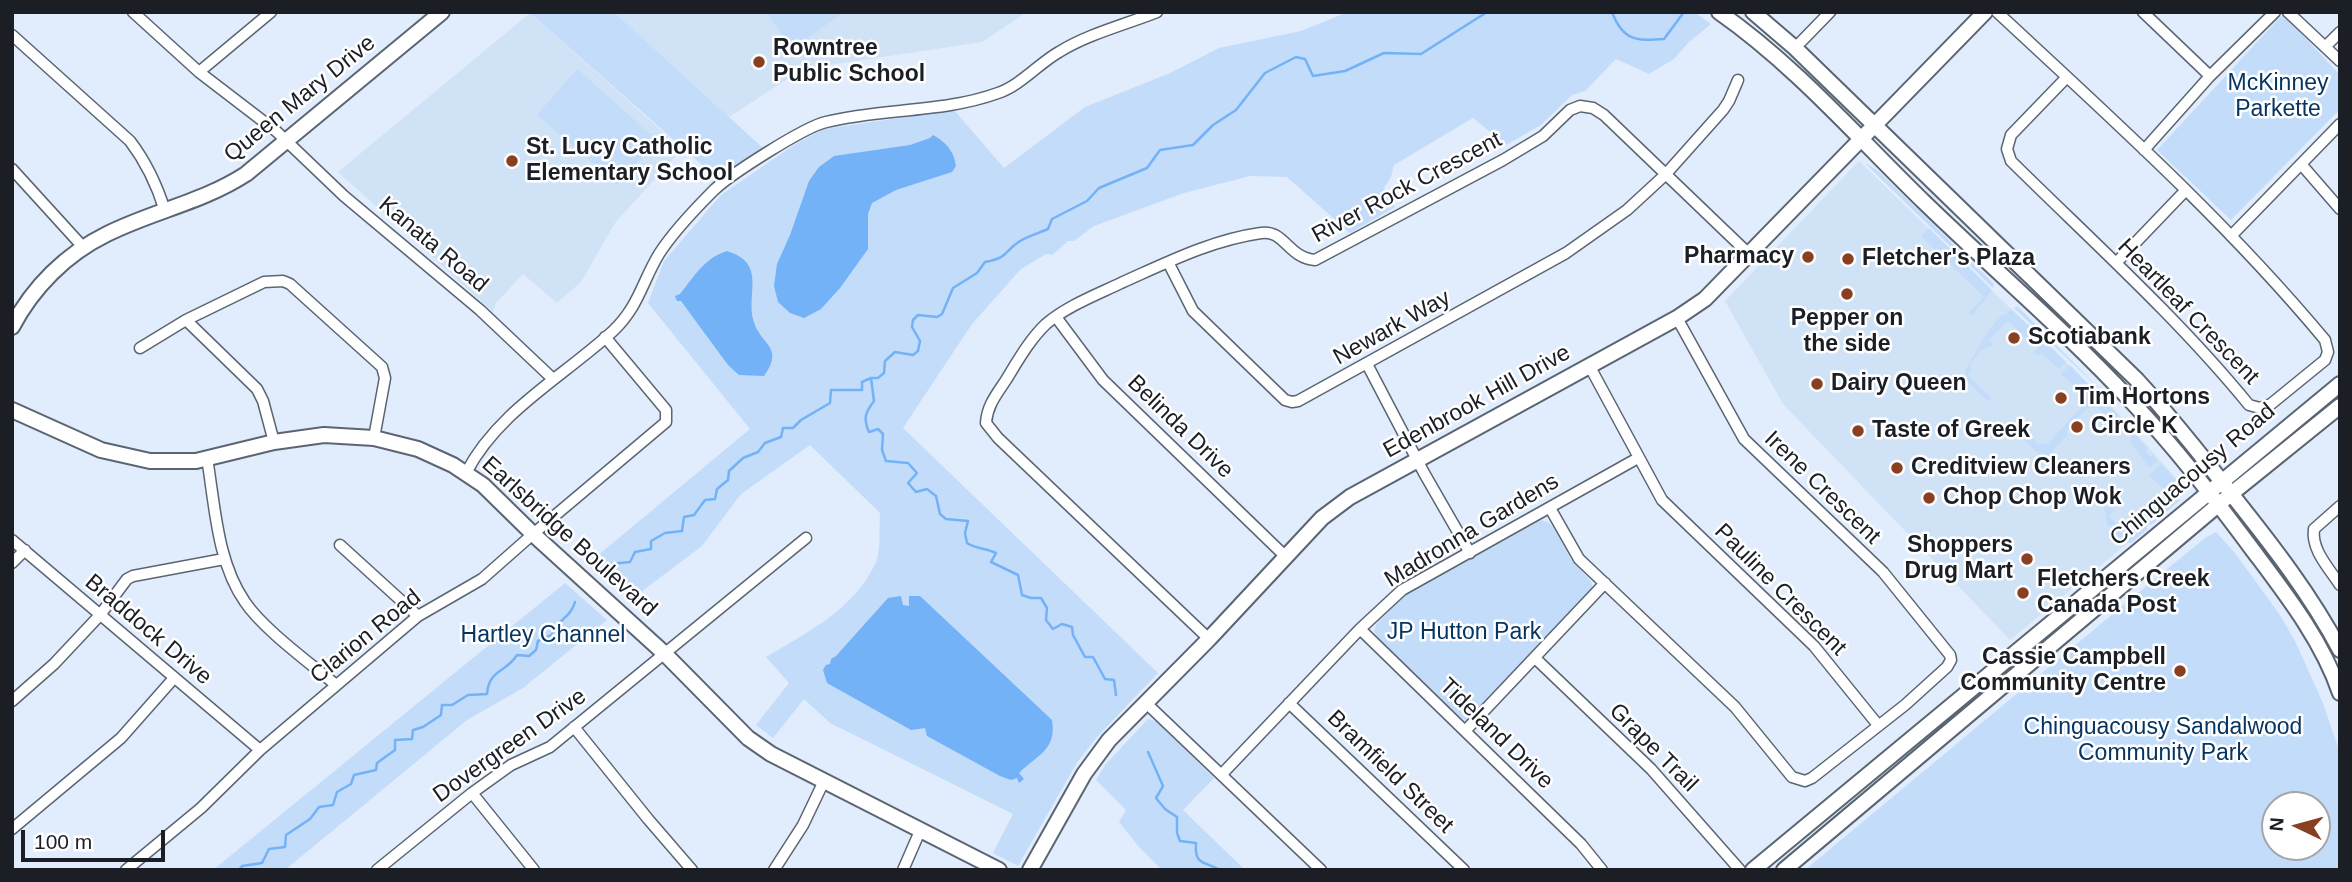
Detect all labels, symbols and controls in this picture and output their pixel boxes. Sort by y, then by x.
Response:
street label: Queen Mary Drive [219,30,381,168]
place label: Rowntree Public School [773,35,925,89]
marker: Rowntree Public School [751,54,767,70]
park label: McKinney Parkette [2228,70,2328,124]
street label: River Rock Crescent [1307,126,1507,250]
place label: St. Lucy Catholic Elementary School [526,134,733,188]
marker: St. Lucy Catholic Elementary School [504,153,520,169]
street label: Kanata Road [373,191,493,299]
street label: Heartleaf Crescent [2111,233,2265,391]
place label: Pharmacy [1684,243,1794,271]
place label: Fletcher's Plaza [1862,245,2035,273]
marker: Pharmacy [1800,249,1816,265]
marker: Fletcher's Plaza [1840,251,1856,267]
street label: Newark Way [1329,285,1455,371]
marker: Pepper on the side [1839,286,1855,302]
place label: Pepper on the side [1791,305,1903,359]
place label: Scotiabank [2028,324,2151,352]
marker: Scotiabank [2006,330,2022,346]
street label: Edenbrook Hill Drive [1379,339,1575,465]
street label: Belinda Drive [1121,370,1239,484]
place label: Dairy Queen [1831,370,1966,398]
marker: Dairy Queen [1809,376,1825,392]
place label: Tim Hortons [2075,384,2210,412]
marker: Tim Hortons [2053,390,2069,406]
street label: Chinguacousy Road [2105,398,2281,552]
place label: Circle K [2091,413,2178,441]
place label: Taste of Greek [1872,417,2030,445]
marker: Circle K [2069,419,2085,435]
marker: Taste of Greek [1850,423,1866,439]
street label: Irene Crescent [1758,426,1886,550]
street label: Earlsbridge Boulevard [476,451,662,623]
place label: Creditview Cleaners [1911,454,2131,482]
marker: Creditview Cleaners [1889,460,1905,476]
street label: Madronna Gardens [1380,468,1564,594]
place label: Chop Chop Wok [1943,484,2121,512]
marker: Chop Chop Wok [1921,490,1937,506]
street label: Pauline Crescent [1708,518,1852,662]
place label: Shoppers Drug Mart [1904,532,2013,586]
marker: Shoppers Drug Mart [2019,551,2035,567]
place label: Fletchers Creek Canada Post [2037,566,2210,620]
street label: Braddock Drive [79,569,217,691]
street label: Clarion Road [305,584,427,690]
marker: Fletchers Creek Canada Post [2015,585,2031,601]
park label: JP Hutton Park [1387,619,1541,647]
park label: Hartley Channel [461,622,625,650]
place label: Cassie Campbell Community Centre [1960,644,2166,698]
marker: Cassie Campbell Community Centre [2172,663,2188,679]
street label: Tideland Drive [1433,673,1559,795]
street label: Dovergreen Drive [428,683,592,809]
street label: Grape Trail [1603,698,1703,798]
street label: Bramfield Street [1321,705,1459,839]
park label: Chinguacousy Sandalwood Community Park [2024,714,2302,768]
north arrow [2261,791,2331,861]
scale bar [24,816,168,860]
text: N [2266,817,2288,832]
text: 100 m [34,830,92,853]

